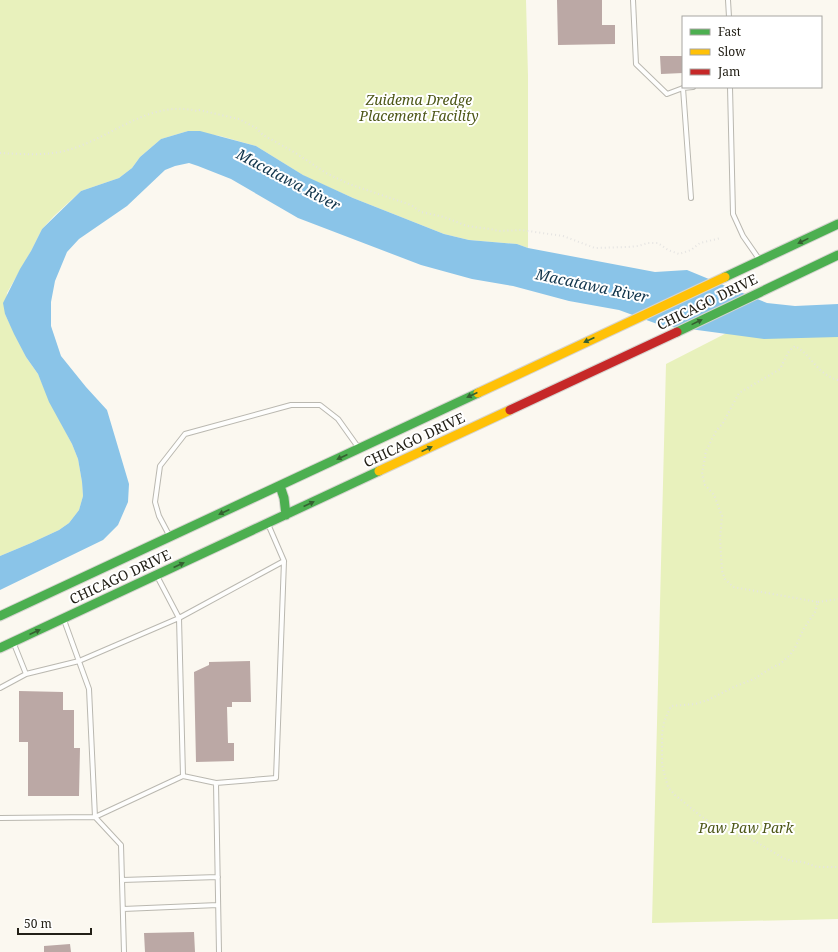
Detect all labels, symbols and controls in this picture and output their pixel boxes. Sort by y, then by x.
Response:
legend [682,16,822,88]
text: Fast [718,23,741,40]
text: Slow [718,43,746,60]
text: Jam [717,63,740,80]
park label: Zuidema Dredge Placement Facility [358,90,479,125]
water label: Macatawa River [232,143,345,215]
one-way arrow [797,238,809,244]
water label: Macatawa River [533,263,651,307]
street label: CHICAGO DRIVE [653,269,761,334]
one-way arrow [691,319,702,325]
one-way arrow [584,337,595,343]
one-way arrow [466,392,478,398]
street label: CHICAGO DRIVE [360,408,468,471]
one-way arrow [421,446,433,452]
one-way arrow [336,454,348,460]
one-way arrow [304,501,315,507]
one-way arrow [218,509,230,515]
street label: CHICAGO DRIVE [66,545,174,608]
one-way arrow [173,562,185,568]
one-way arrow [30,628,42,634]
park label: Paw Paw Park [697,818,795,837]
scale bar [18,910,91,936]
text: 50 m [24,915,52,932]

